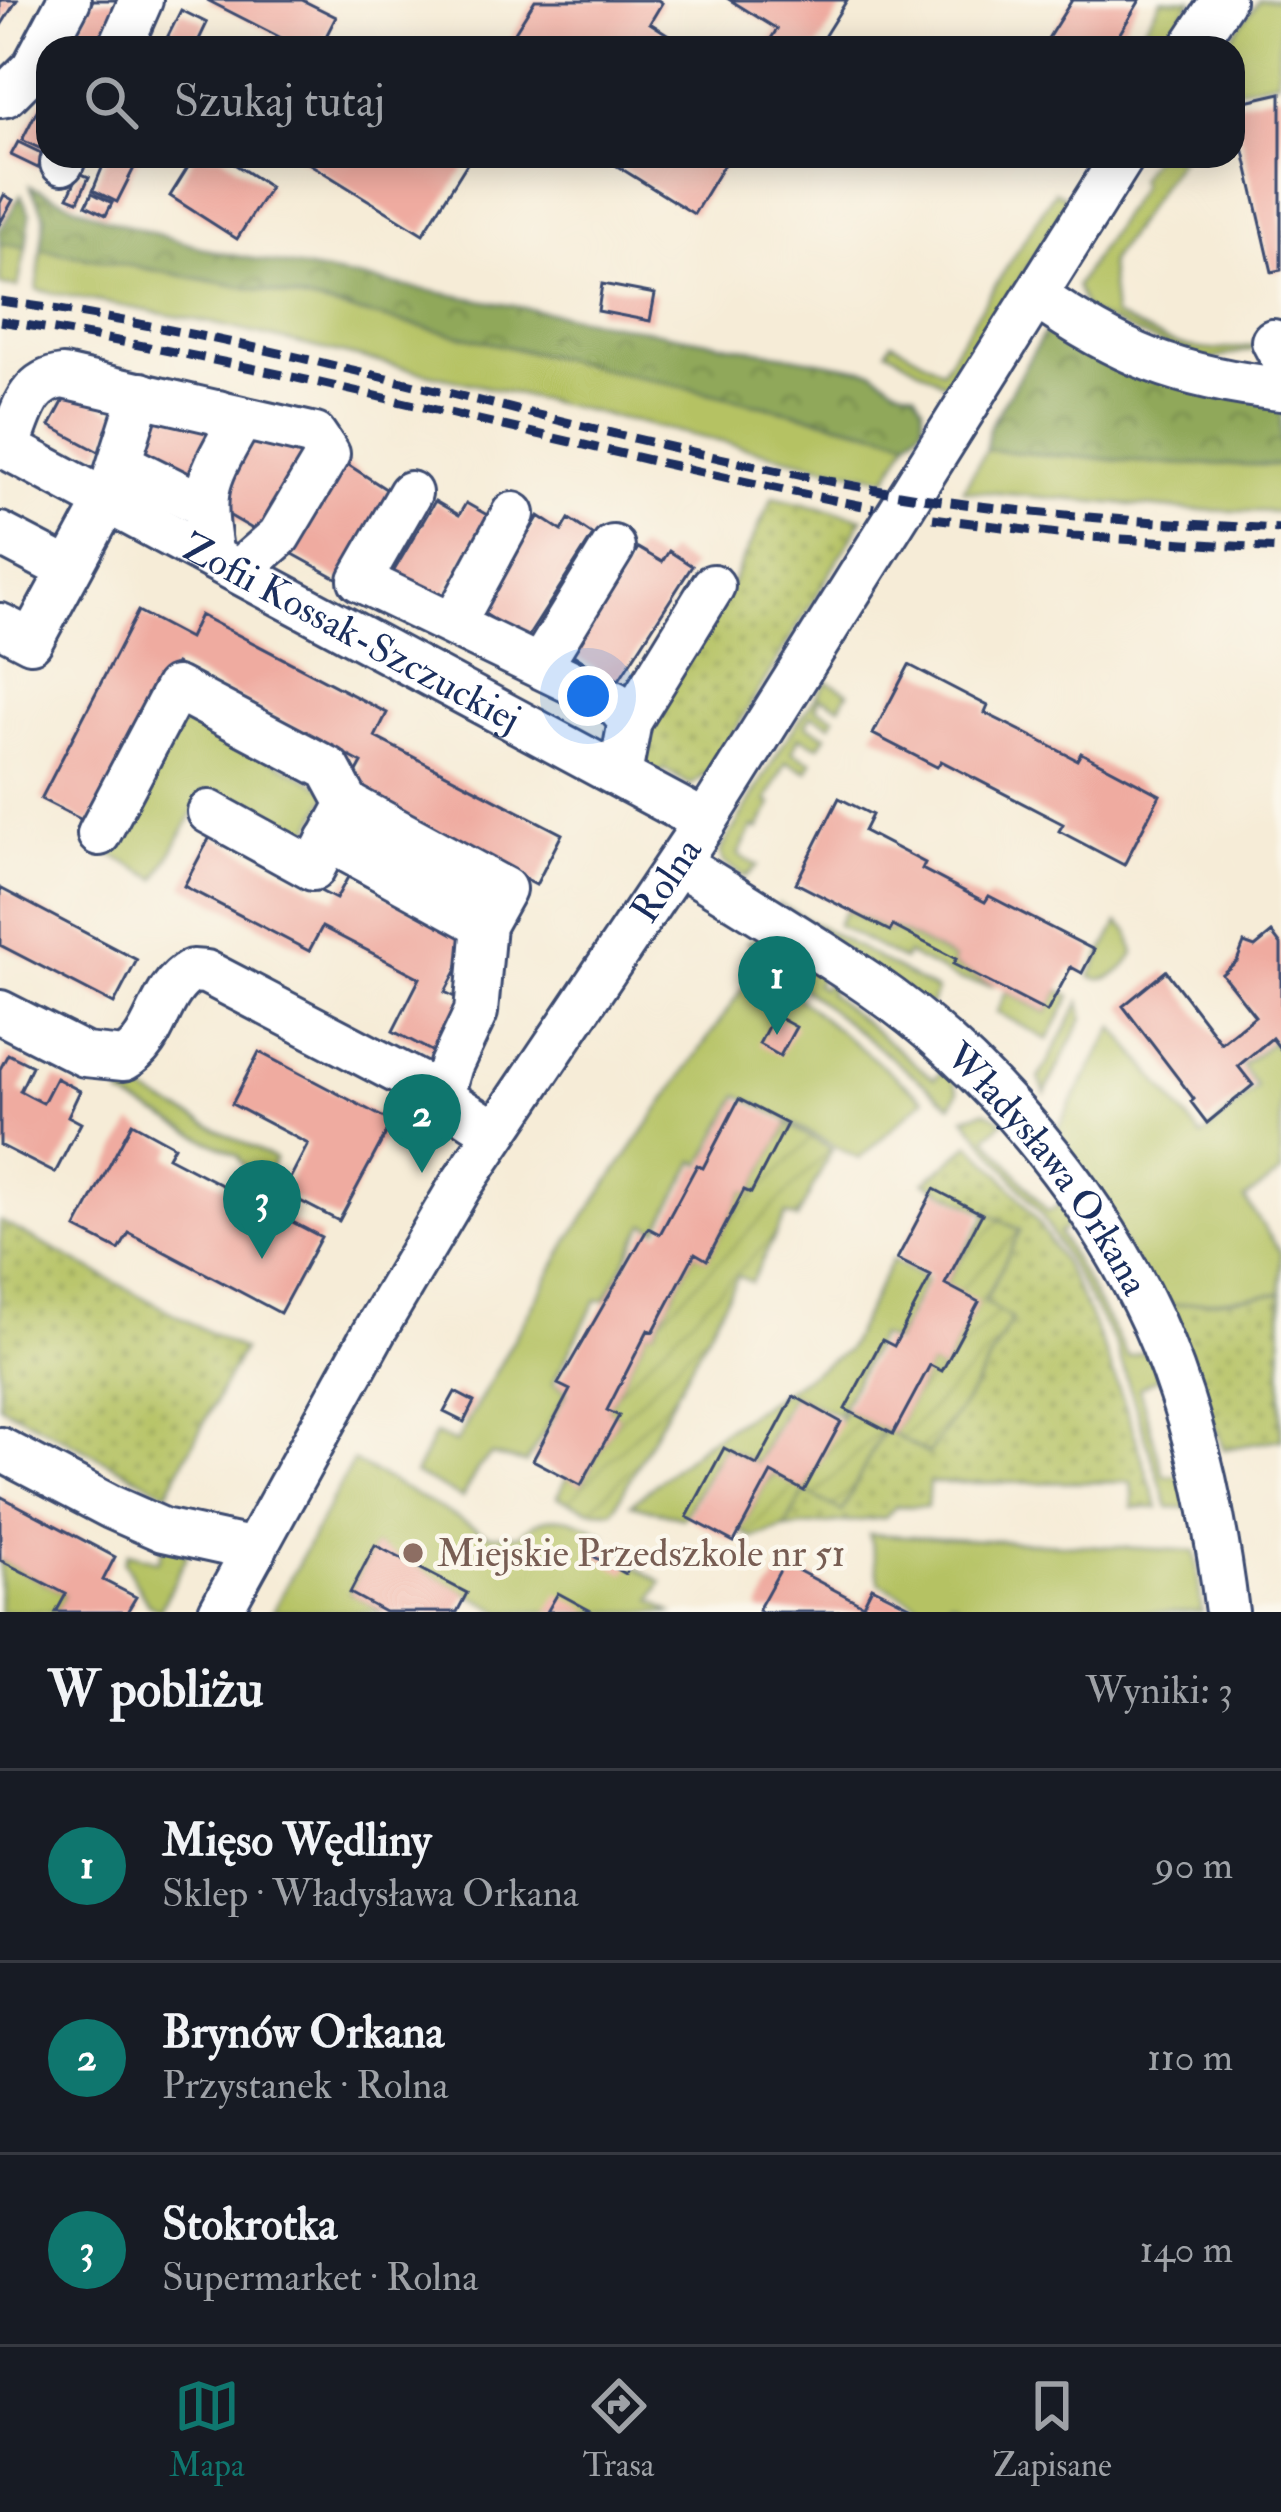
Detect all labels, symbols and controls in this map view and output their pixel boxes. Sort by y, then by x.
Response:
search box [36,36,1245,168]
icon: search [78,69,144,135]
text: Szukaj tutaj [174,74,385,130]
street label: Zofii Kossak-Szczuckiej [174,522,529,743]
your location [558,666,618,726]
street label: Rolna [620,827,713,932]
pin: 1 [738,936,816,1035]
street label: Władysława Orkana [935,1031,1161,1304]
pin: 2 [383,1074,461,1173]
pin: 3 [223,1160,301,1259]
place label: Miejskie Przedszkole nr 51 [437,1529,845,1578]
marker: Miejskie Przedszkole nr 51 [400,1540,426,1566]
text: W pobliżu [48,1658,263,1722]
text: Wyniki: 3 [1086,1666,1233,1715]
text: Mięso Wędliny [162,1813,431,1869]
text: 1 [80,1841,94,1890]
text: 90 m [1155,1841,1233,1890]
text: Sklep · Władysława Orkana [162,1869,579,1918]
text: Brynów Orkana [162,2005,444,2061]
text: 2 [77,2033,97,2082]
text: 110 m [1147,2033,1233,2082]
text: Przystanek · Rolna [162,2061,448,2110]
text: Stokrotka [162,2197,337,2253]
text: 3 [80,2225,94,2274]
text: 140 m [1140,2225,1233,2274]
text: Supermarket · Rolna [162,2253,478,2302]
tab: Mapa [169,2373,245,2486]
tab: Trasa [583,2373,654,2486]
tab: Zapisane [993,2373,1112,2486]

